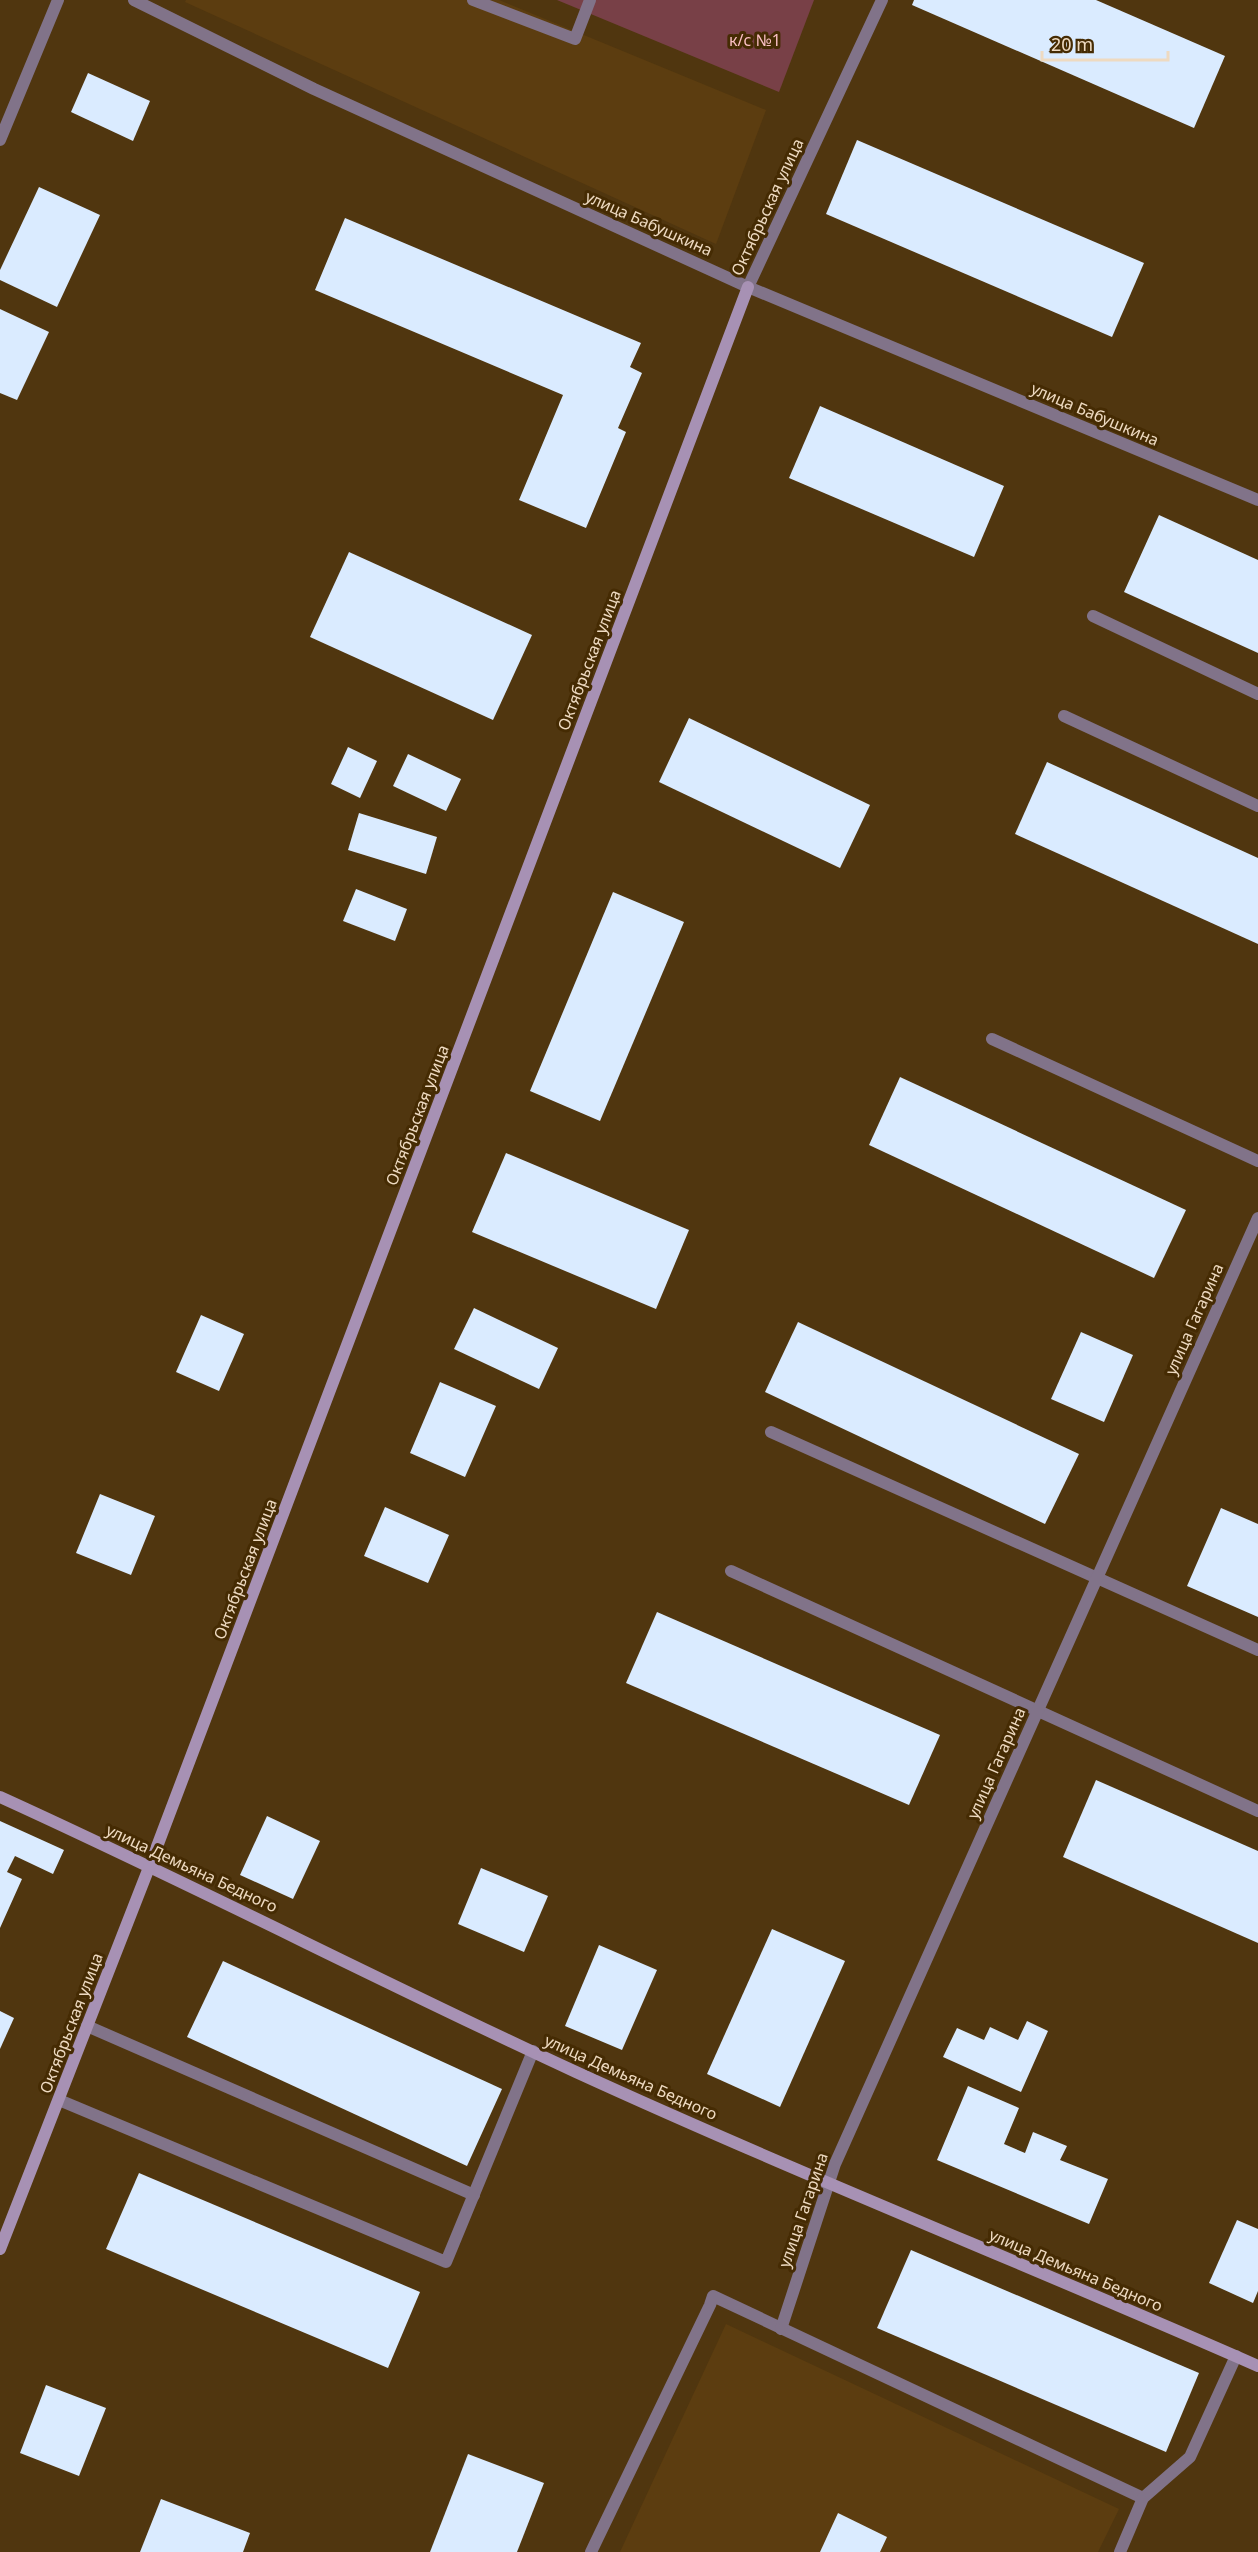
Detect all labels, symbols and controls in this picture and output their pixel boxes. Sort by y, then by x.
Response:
scale bar [1042,24,1168,62]
park label: к/с №1 [729,29,781,51]
text: 20 m [1051,32,1093,56]
street label: Октябрьская улица [726,135,808,279]
street label: улица Бабушкина [582,185,716,261]
street label: улица Бабушкина [1028,377,1162,451]
street label: Октябрьская улица [552,586,626,734]
street label: Октябрьская улица [380,1041,454,1189]
street label: улица Гагарина [1160,1260,1228,1378]
street label: Октябрьская улица [208,1495,282,1643]
street label: улица Гагарина [962,1704,1030,1822]
street label: улица Демьяна Бедного [103,1819,281,1917]
street label: Октябрьская улица [34,1949,108,2097]
street label: улица Демьяна Бедного [541,2029,721,2125]
street label: улица Гагарина [773,2150,833,2270]
street label: улица Демьяна Бедного [986,2223,1166,2317]

